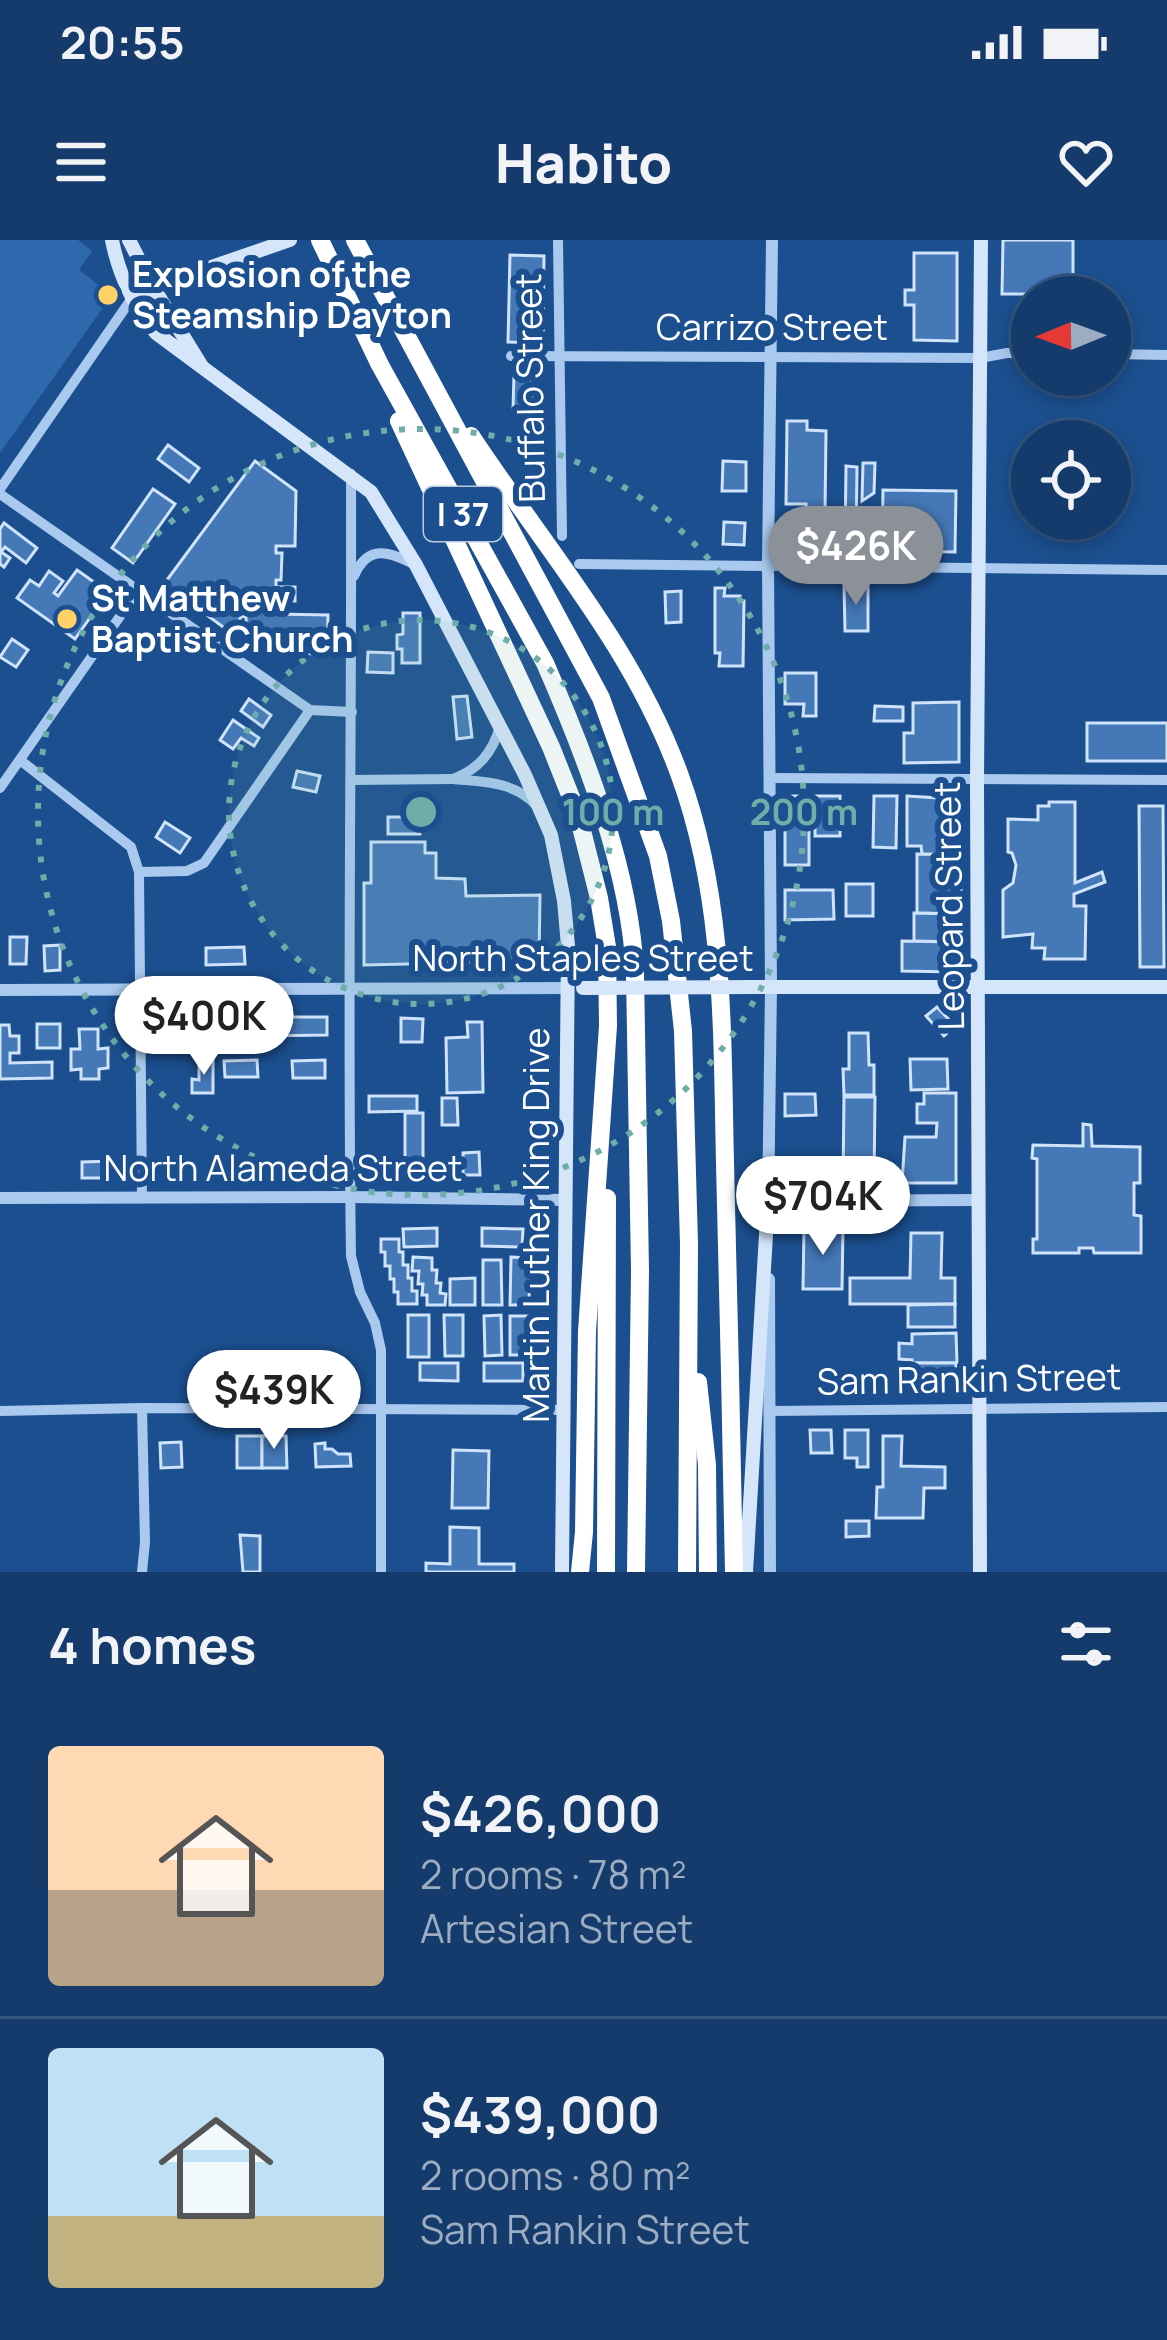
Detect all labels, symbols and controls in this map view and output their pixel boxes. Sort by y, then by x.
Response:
text: 20:55 [60,11,185,73]
text: Habito [495,125,672,199]
icon: menu [48,129,114,195]
icon: heart [1053,129,1119,195]
place label: Explosion of the Steamship Dayton [132,249,452,339]
street label: Buffalo Street [503,273,556,503]
north arrow [1011,276,1131,396]
map controls [1011,276,1131,540]
marker: Explosion of the Steamship Dayton [95,282,121,308]
street label: Carrizo Street [656,302,888,351]
button: locate [1011,420,1131,540]
road number: I 37 [424,487,502,541]
pin: $426K [772,506,940,608]
text: $426K [796,518,916,572]
place label: St Matthew Baptist Church [91,573,353,663]
marker: St Matthew Baptist Church [54,606,80,632]
street label: Leopard Street [922,781,975,1031]
text: 100 m [562,787,664,836]
text: 200 m [750,787,858,836]
centre of rings [400,791,442,833]
street label: North Staples Street [412,933,754,982]
pin: $400K [120,976,288,1078]
text: $400K [142,988,266,1042]
street label: Martin Luther King Drive [511,1027,560,1423]
street label: North Alameda Street [104,1143,462,1192]
pin: $704K [739,1156,907,1258]
text: $704K [763,1168,883,1222]
pin: $439K [190,1350,358,1452]
street label: Sam Rankin Street [816,1351,1122,1406]
text: $439K [214,1362,334,1416]
text: 4 homes [48,1610,256,1679]
icon: filters [1053,1611,1119,1677]
text: $426,000 [420,1778,661,1847]
icon: home [144,1794,288,1938]
text: 2 rooms · 78 m² [420,1847,687,1901]
text: Artesian Street [420,1901,693,1955]
text: $439,000 [420,2079,660,2148]
icon: home [144,2096,288,2240]
text: 2 rooms · 80 m² [420,2148,691,2202]
text: Sam Rankin Street [420,2202,750,2256]

